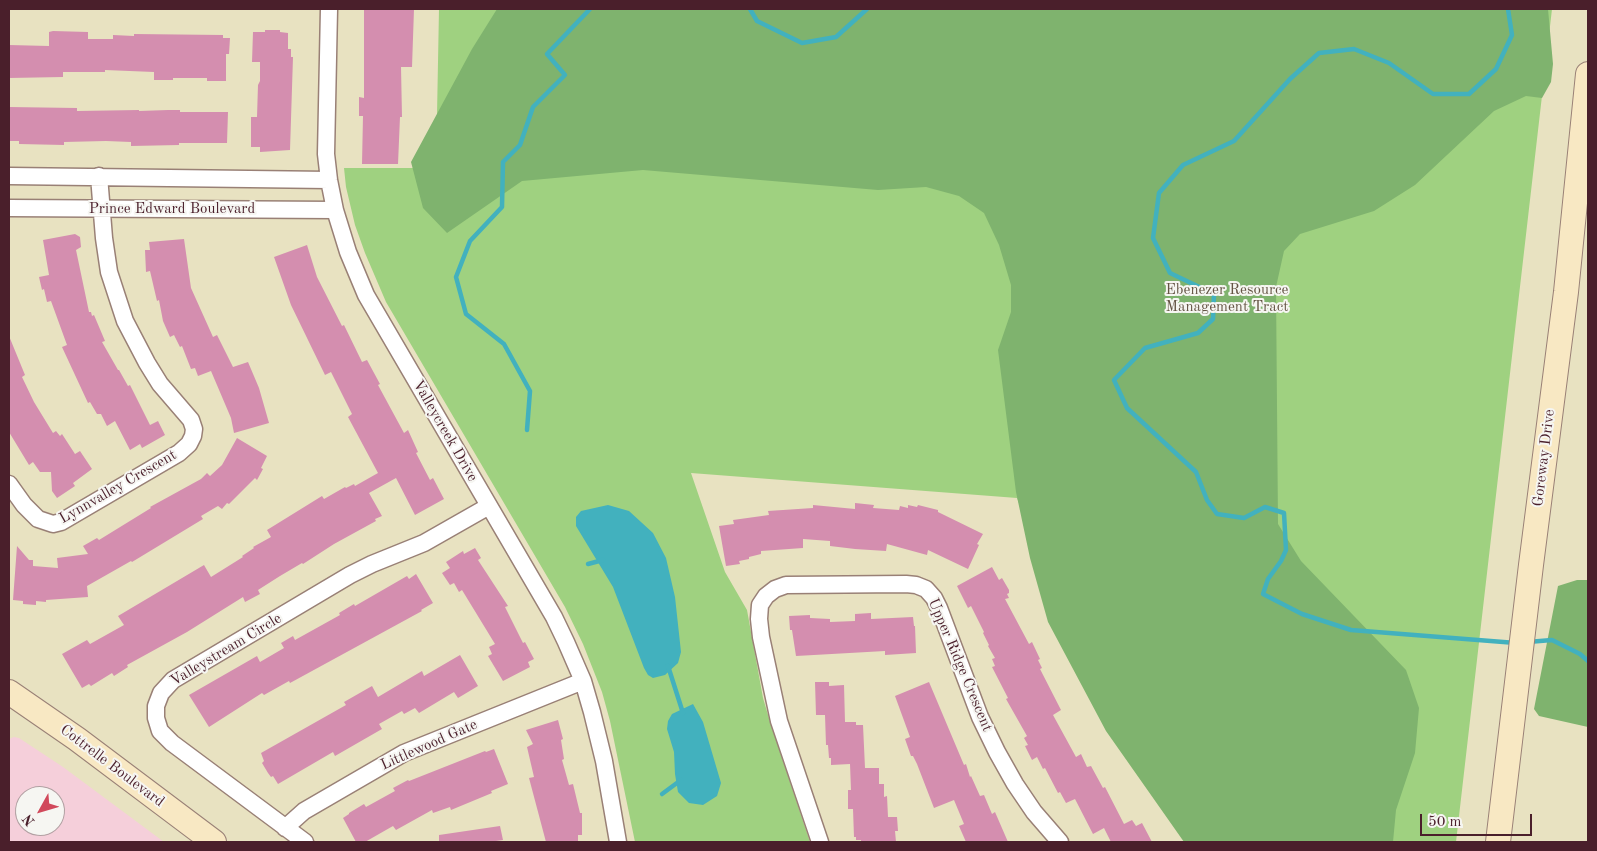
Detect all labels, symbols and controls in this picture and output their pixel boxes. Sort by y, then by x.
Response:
street label: Prince Edward Boulevard [89,200,255,218]
park label: Ebenezer Resource Management Tract [1166,281,1288,316]
street label: Valleycreek Drive [409,377,481,485]
street label: Goreway Drive [1529,408,1559,508]
street label: Lynnvalley Crescent [56,446,180,528]
street label: Upper Ridge Crescent [924,596,996,734]
street label: Valleystream Circle [167,610,285,690]
street label: Littlewood Gate [378,716,480,774]
street label: Cottrelle Boulevard [56,721,168,811]
north arrow [15,786,65,836]
scale bar [1422,804,1534,836]
text: N [20,811,38,828]
text: 50 m [1428,815,1462,830]

